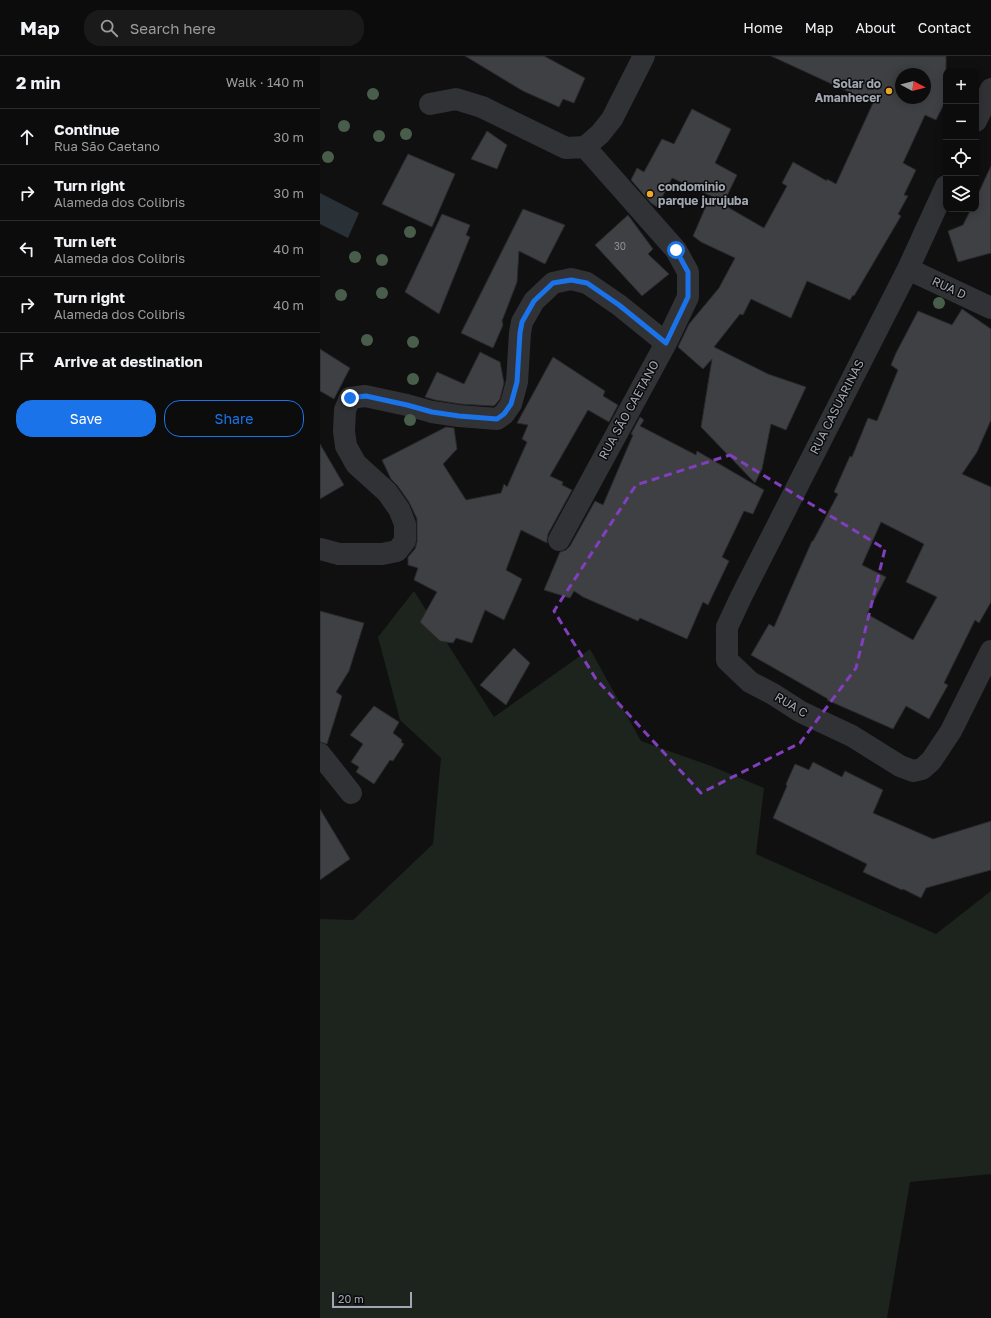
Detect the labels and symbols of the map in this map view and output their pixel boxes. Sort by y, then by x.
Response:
north arrow [895,68,931,104]
place label: Solar do Amanhecer [815,76,881,105]
marker: Solar do Amanhecer [884,86,894,96]
place label: condominio parque jurujuba [658,179,748,208]
marker: condominio parque jurujuba [645,189,655,199]
house number: 30 [614,240,626,252]
route start [667,241,685,259]
street label: RUA D [930,273,969,302]
street label: RUA CASUARINAS [806,357,867,457]
street label: RUA SÃO CAETANO [595,358,662,462]
route end [341,389,359,407]
street label: RUA C [772,689,810,720]
scale bar [332,1290,412,1309]

